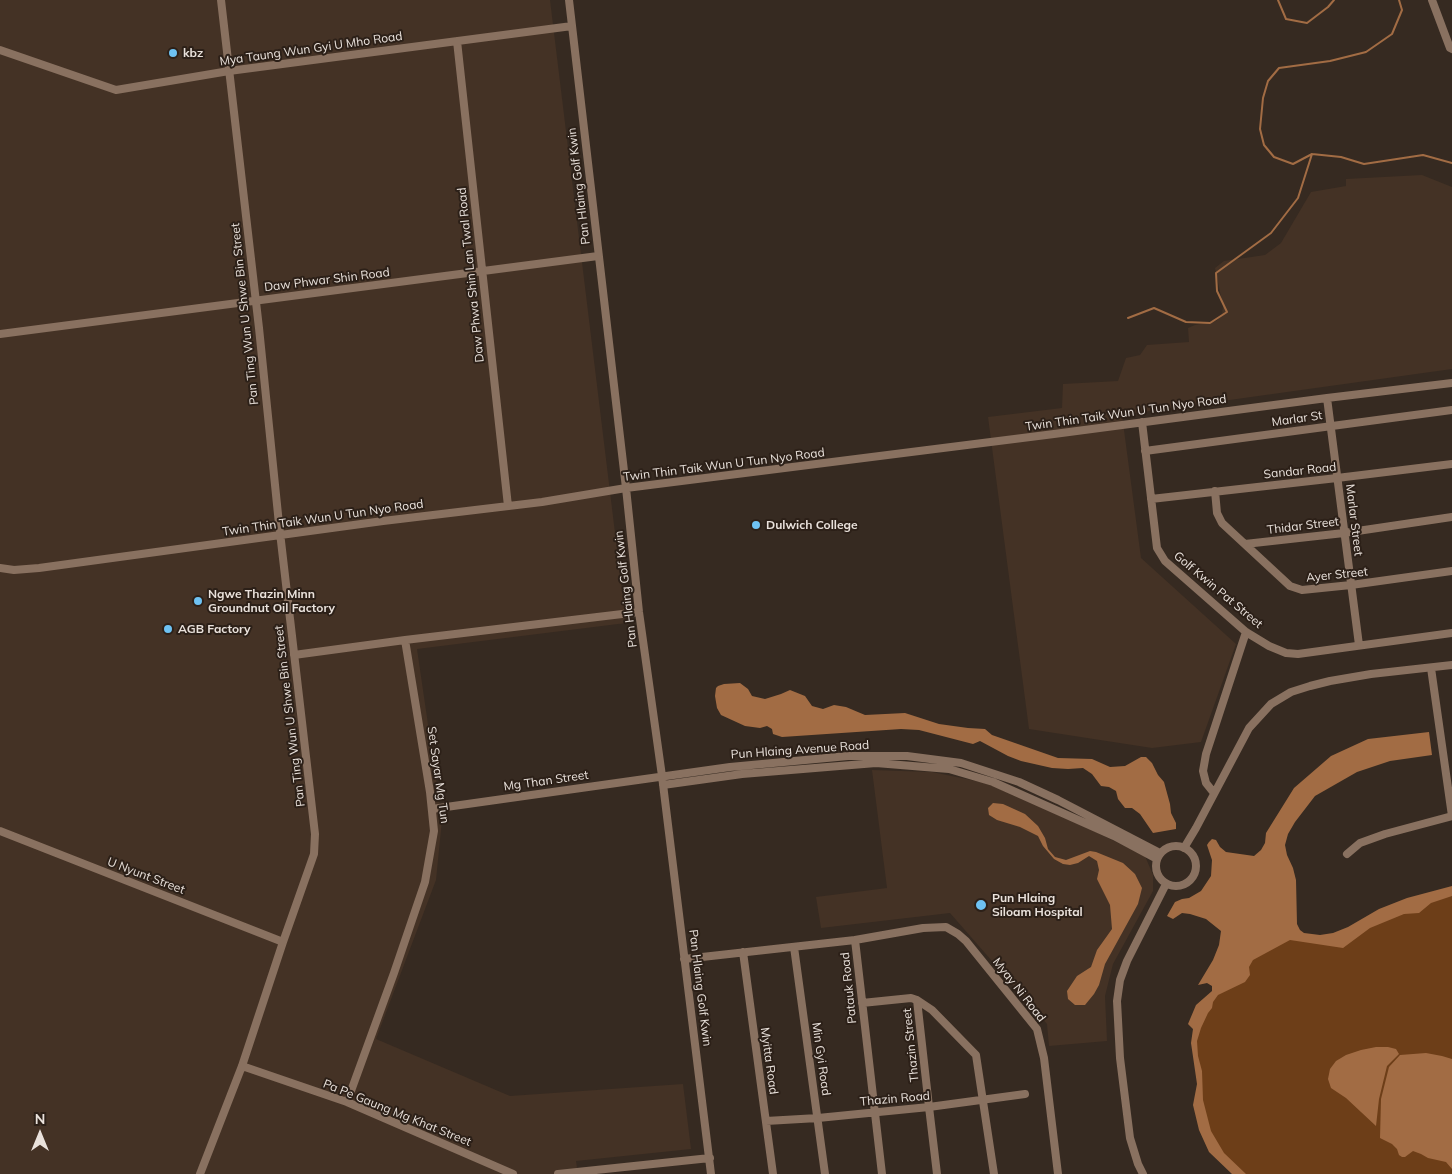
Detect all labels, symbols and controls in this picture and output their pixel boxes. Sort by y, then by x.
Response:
street label: Mya Taung Wun Gyi U Mho Road [219,29,403,69]
place label: kbz [183,46,203,60]
marker: kbz [167,47,179,59]
street label: Pan Hlaing Golf Kwin [565,127,593,245]
street label: Daw Phwa Shin Lan Twal Road [455,187,487,363]
street label: Pan Ting Wun U Shwe Bin Street [228,222,262,406]
street label: Daw Phwar Shin Road [263,265,391,295]
street label: Twin Thin Taik Wun U Tun Nyo Road [1025,392,1227,434]
street label: Marlar St [1271,408,1323,430]
street label: Twin Thin Taik Wun U Tun Nyo Road [623,445,825,485]
street label: Sandar Road [1263,460,1337,482]
street label: Marlar Street [1342,483,1366,557]
street label: Twin Thin Taik Wun U Tun Nyo Road [222,497,424,539]
street label: Thidar Street [1266,514,1340,538]
place label: Dulwich College [766,518,858,532]
marker: Dulwich College [750,519,762,531]
street label: Pan Hlaing Golf Kwin [612,530,640,648]
street label: Golf Kwin Pat Street [1171,549,1265,631]
street label: Ayer Street [1305,565,1369,585]
place label: Ngwe Thazin Minn Groundnut Oil Factory [208,587,335,615]
marker: Ngwe Thazin Minn Groundnut Oil Factory [192,595,204,607]
place label: AGB Factory [178,622,251,636]
marker: AGB Factory [162,623,174,635]
street label: Pan Ting Wun U Shwe Bin Street [272,624,308,808]
street label: Set Sayar Mg Tun [424,726,452,824]
street label: Pun Hlaing Avenue Road [730,738,870,762]
street label: Mg Than Street [503,768,589,794]
street label: U Nyunt Street [105,855,187,897]
place label: Pun Hlaing Siloam Hospital [992,891,1083,919]
marker: Pun Hlaing Siloam Hospital [974,898,988,912]
street label: Pan Hlaing Golf Kwin [686,929,714,1047]
street label: Patauk Road [838,952,860,1024]
street label: Myay Ni Road [989,955,1049,1025]
street label: Thazin Street [900,1007,922,1083]
street label: Min Gyi Road [809,1021,833,1097]
street label: Myitta Road [757,1027,781,1095]
street label: Pa Pe Gaung Mg Khat Street [321,1077,473,1149]
street label: Thazin Road [859,1089,931,1109]
north arrow [15,1109,65,1159]
text: N [35,1110,45,1128]

